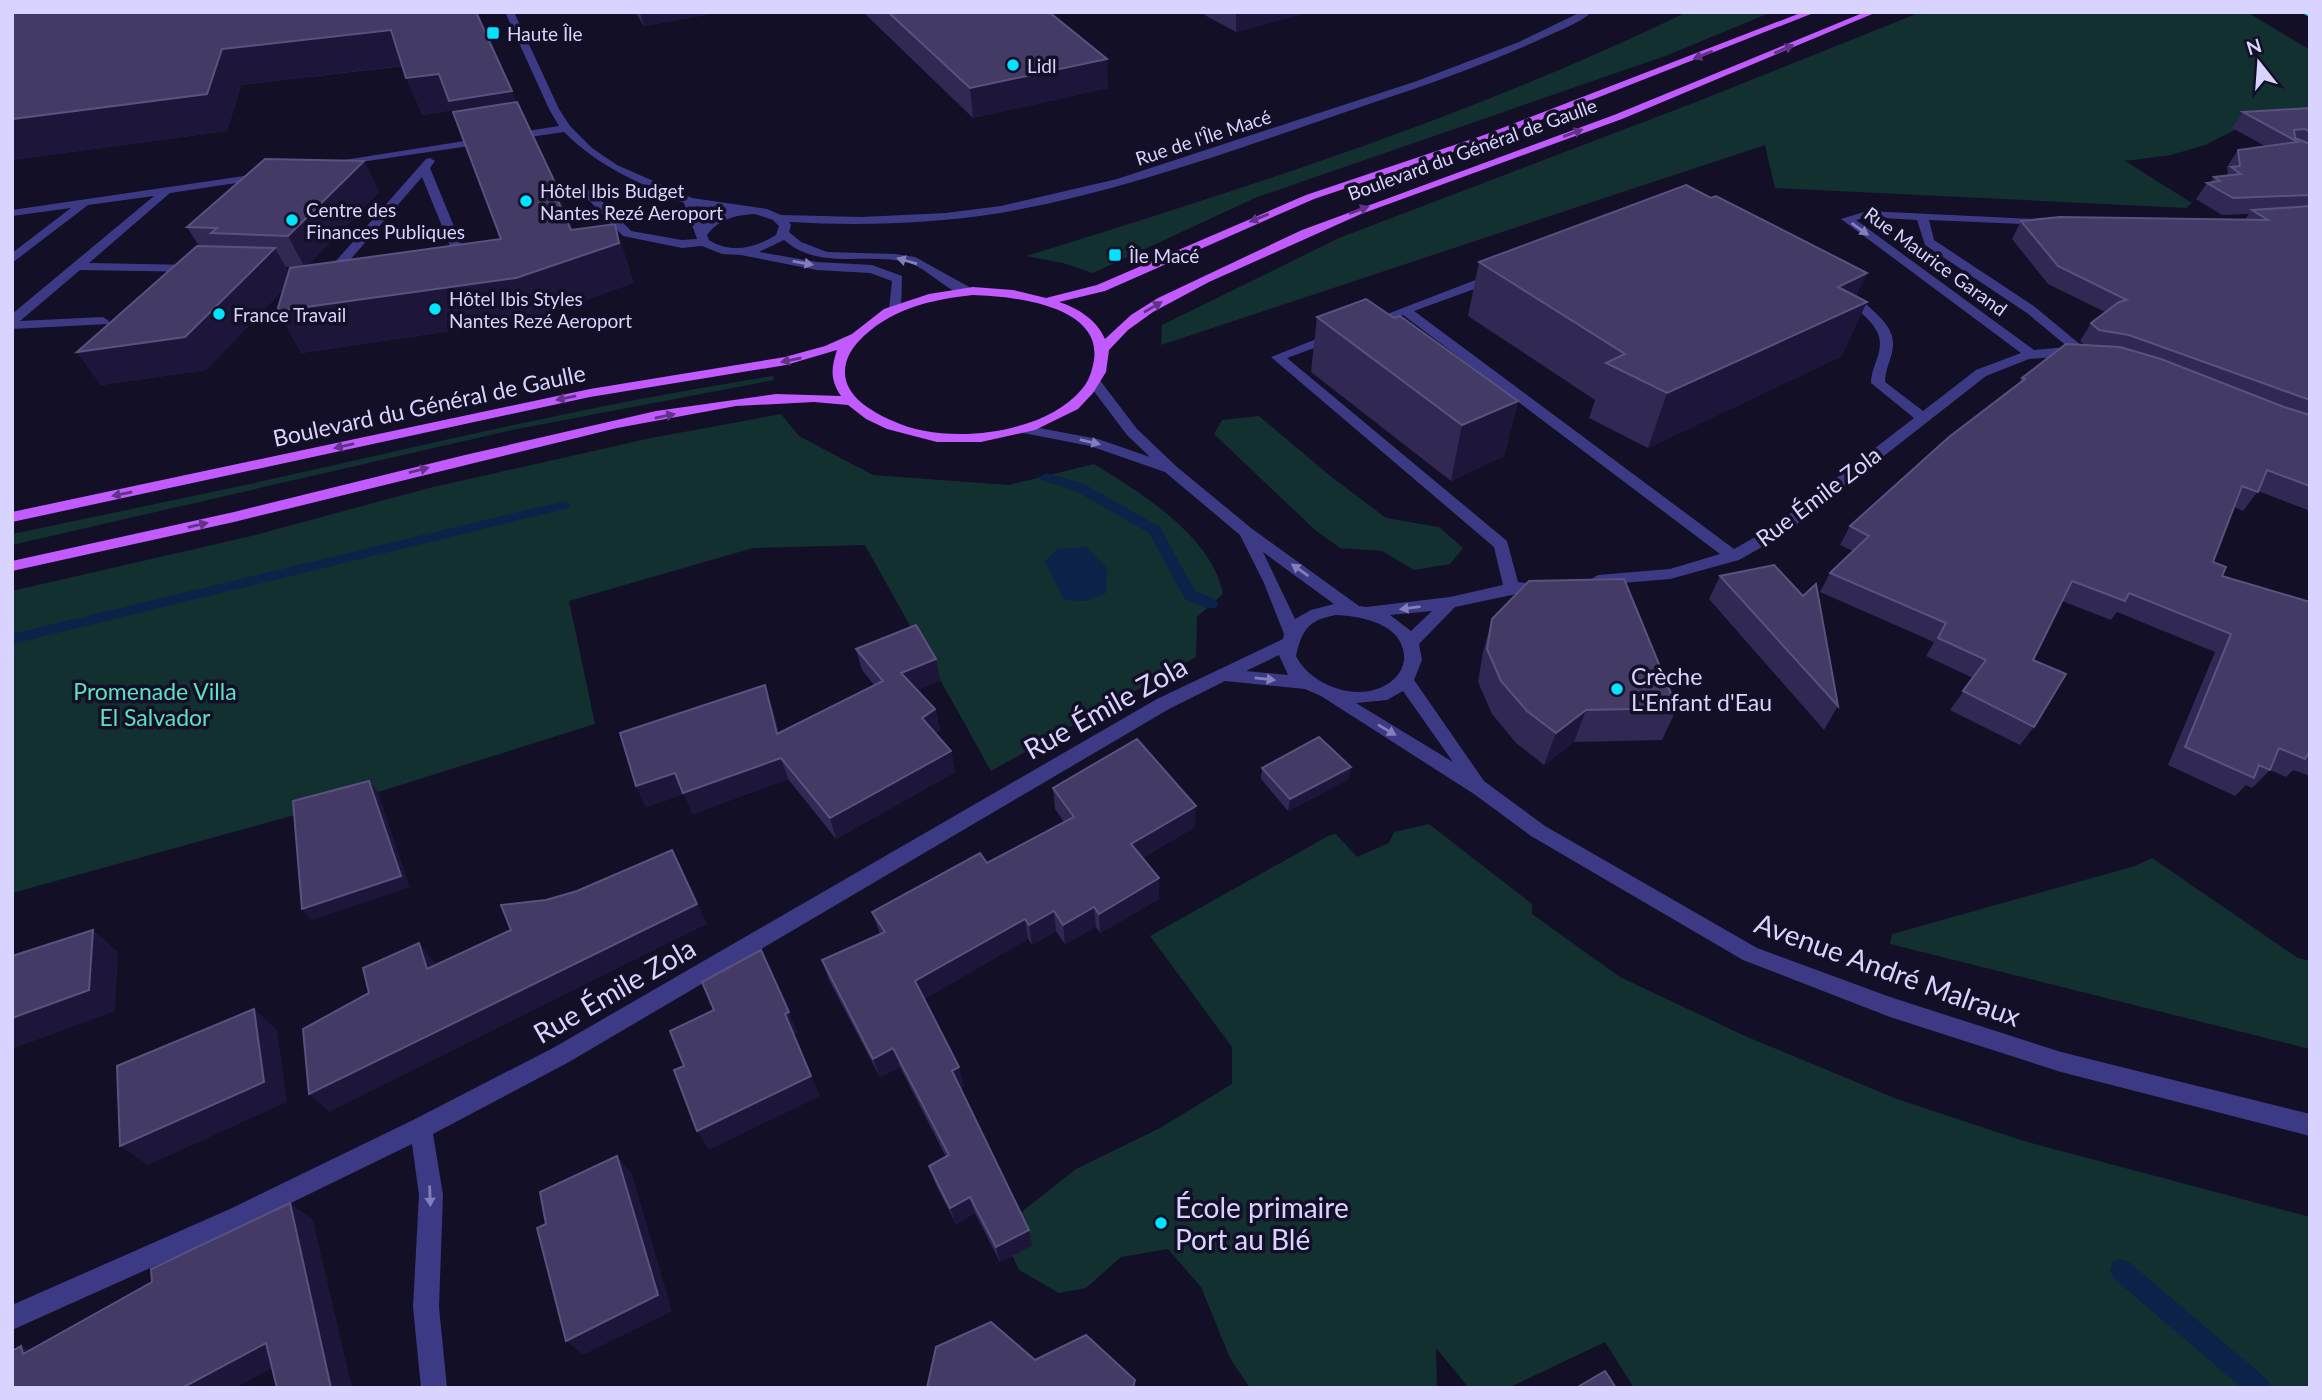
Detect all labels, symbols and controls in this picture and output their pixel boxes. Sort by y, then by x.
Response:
place label: Haute Île [507,22,583,45]
marker: Haute Île [485,25,501,41]
north arrow [2224,28,2294,98]
text: N [2244,33,2264,59]
one-way arrow [1774,44,1795,55]
one-way arrow [1692,50,1713,61]
place label: Lidl [1027,54,1056,77]
marker: Lidl [1005,57,1021,73]
street label: Boulevard du Général de Gaulle [1344,93,1600,205]
street label: Rue de l'Île Macé [1132,104,1274,170]
one-way arrow [1562,128,1583,139]
place label: Hôtel Ibis Budget Nantes Rezé Aeroport [540,179,723,224]
marker: Hôtel Ibis Budget Nantes Rezé Aeroport [518,193,534,209]
place label: Centre des Finances Publiques [306,198,465,243]
street label: Rue Maurice Garand [1860,202,2012,320]
one-way arrow [1348,204,1369,215]
marker: Centre des Finances Publiques [284,212,300,228]
one-way arrow [1248,212,1269,223]
one-way arrow [1851,222,1869,236]
place label: Île Macé [1128,244,1199,267]
marker: Île Macé [1107,247,1123,263]
one-way arrow [896,255,917,265]
one-way arrow [792,258,814,269]
place label: Hôtel Ibis Styles Nantes Rezé Aeroport [449,287,632,332]
marker: Hôtel Ibis Styles Nantes Rezé Aeroport [427,301,443,317]
one-way arrow [1144,301,1163,313]
place label: France Travail [233,303,346,326]
marker: France Travail [211,306,227,322]
one-way arrow [779,355,801,366]
street label: Boulevard du Général de Gaulle [270,358,588,452]
one-way arrow [555,392,577,403]
one-way arrow [654,410,676,421]
one-way arrow [1079,436,1101,447]
street label: Rue Émile Zola [1750,440,1886,552]
one-way arrow [333,441,355,452]
one-way arrow [408,464,430,475]
one-way arrow [111,489,133,500]
one-way arrow [188,519,210,530]
one-way arrow [1291,563,1309,577]
one-way arrow [1399,602,1421,613]
street label: Rue Émile Zola [1018,648,1192,766]
place label: Crèche L'Enfant d'Eau [1631,662,1772,716]
one-way arrow [1254,674,1276,685]
park label: Promenade Villa El Salvador [73,677,237,731]
marker: Crèche L'Enfant d'Eau [1609,681,1625,697]
one-way arrow [1378,724,1397,737]
street label: Avenue André Malraux [1751,905,2026,1033]
street label: Rue Émile Zola [527,930,701,1050]
one-way arrow [424,1185,435,1207]
place label: École primaire Port au Blé [1175,1190,1349,1256]
marker: École primaire Port au Blé [1153,1215,1169,1231]

